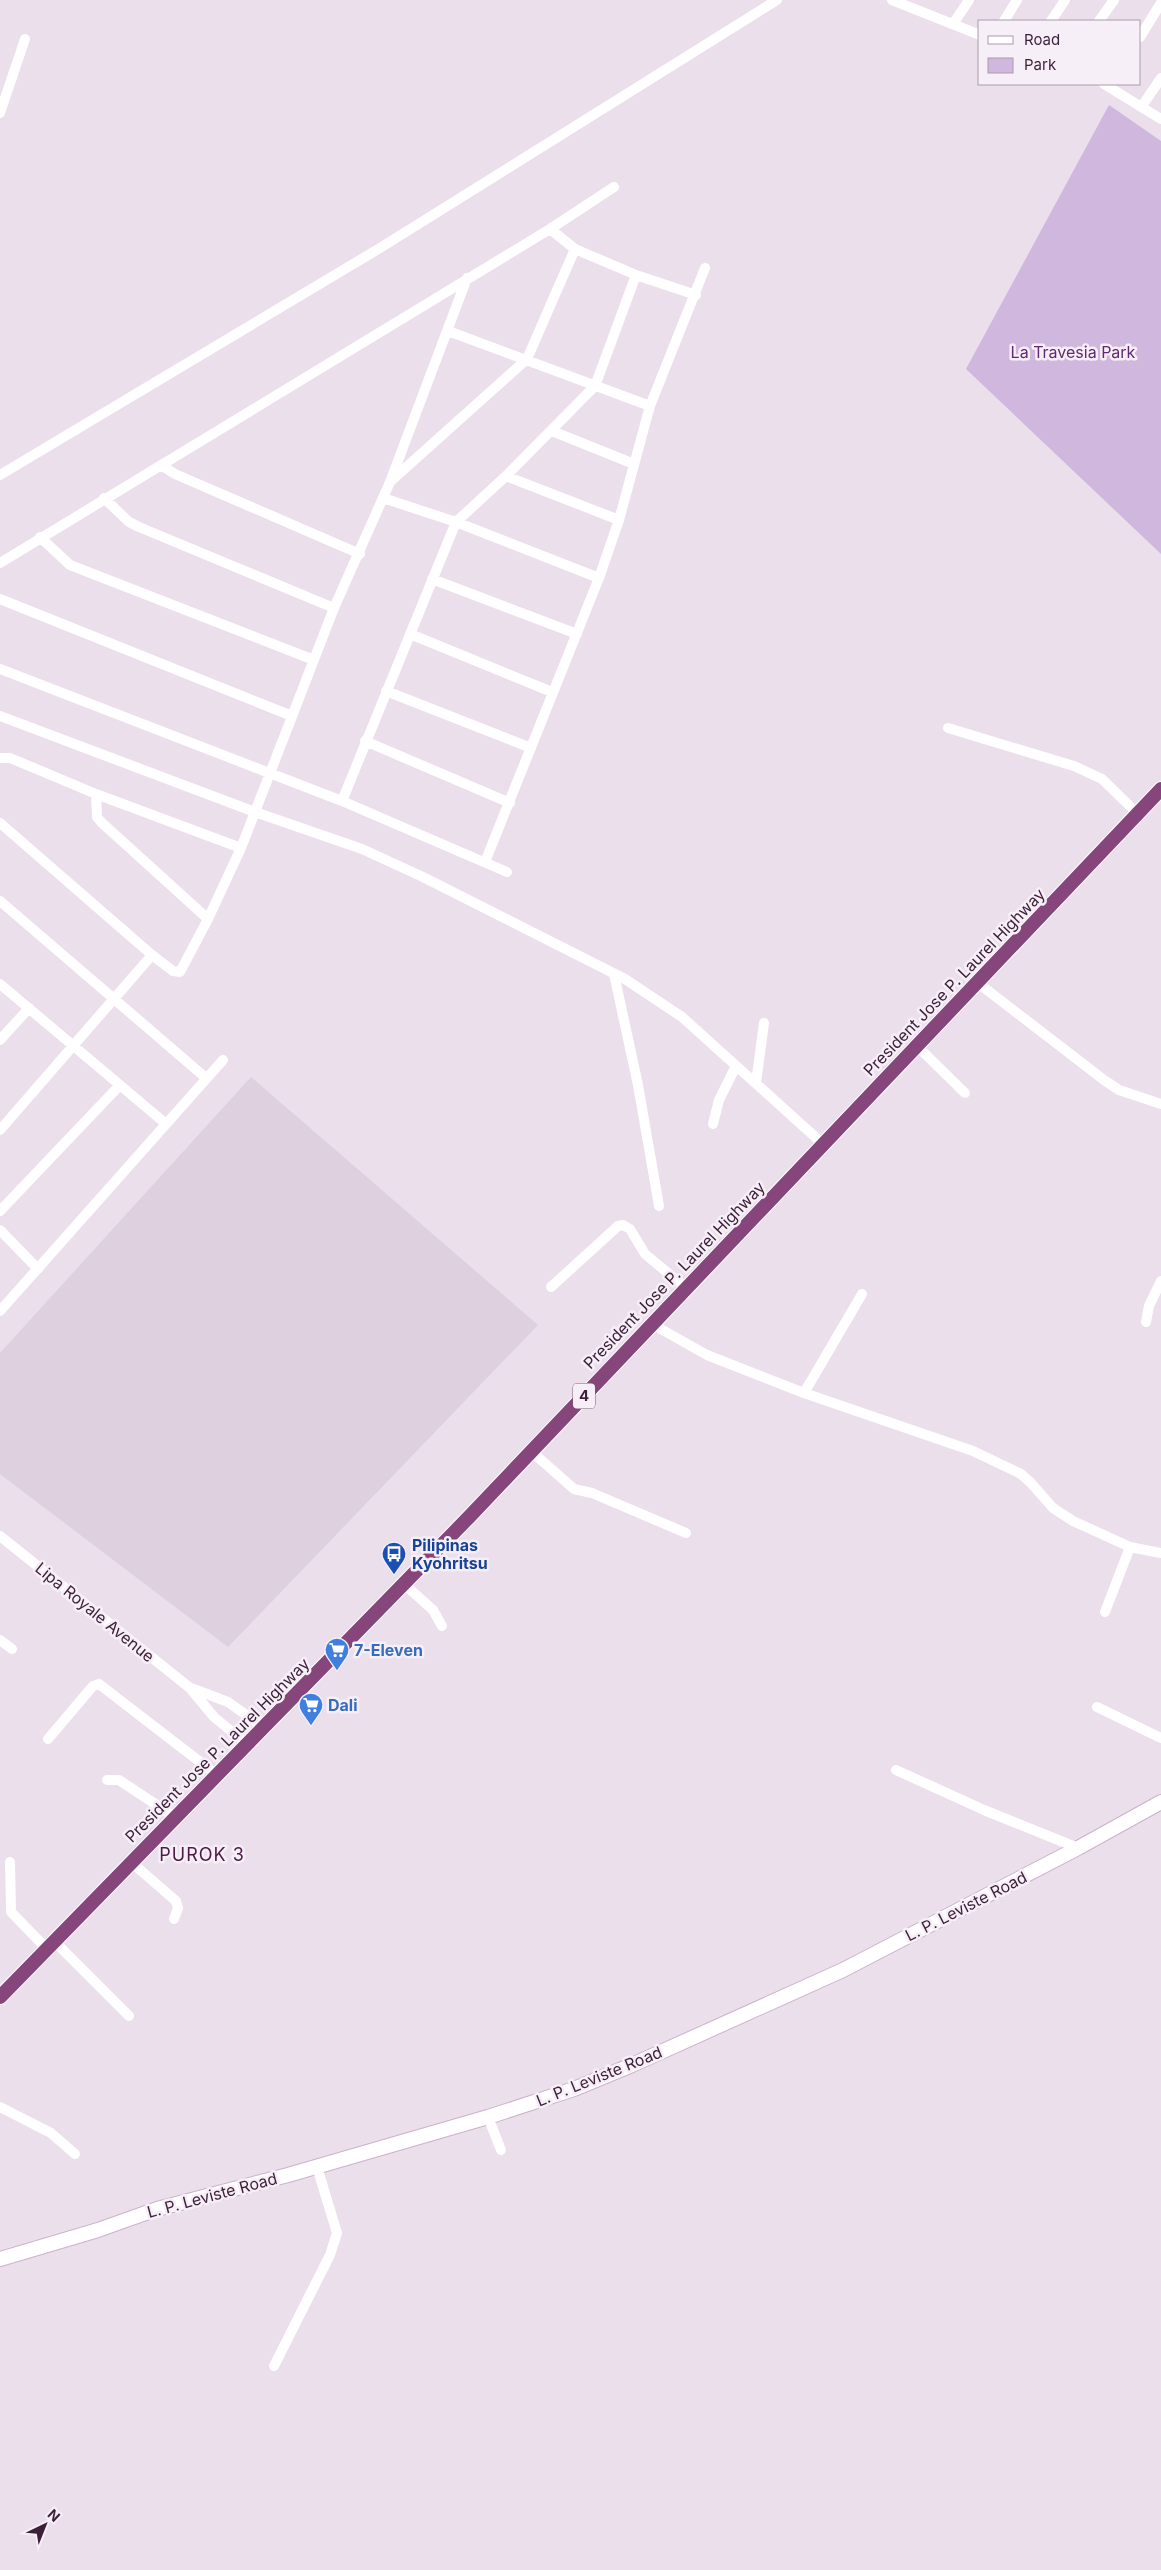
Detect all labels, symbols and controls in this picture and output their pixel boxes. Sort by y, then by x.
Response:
legend [978,20,1141,85]
text: Road [1024,30,1060,49]
text: Park [1024,55,1057,74]
park label: La Travesia Park [1011,342,1136,362]
street label: President Jose P. Laurel Highway [859,884,1049,1080]
street label: President Jose P. Laurel Highway [579,1177,769,1373]
road number: 4 [573,1384,595,1408]
place label: Pilipinas Kyohritsu [412,1535,488,1573]
bus stop icon: Pilipinas Kyohritsu [381,1541,407,1575]
street label: Lipa Royale Avenue [31,1558,159,1666]
supermarket icon: 7-Eleven [324,1637,350,1671]
place label: 7-Eleven [354,1640,423,1660]
street label: President Jose P. Laurel Highway [121,1654,313,1846]
supermarket icon: Dali [298,1692,324,1726]
place label: Dali [328,1695,358,1715]
district label: PUROK 3 [159,1844,245,1865]
street label: L. P. Leviste Road [902,1867,1030,1945]
street label: L. P. Leviste Road [533,2042,665,2110]
street label: L. P. Leviste Road [145,2168,279,2222]
north arrow [20,2500,70,2550]
text: N [45,2505,64,2525]

